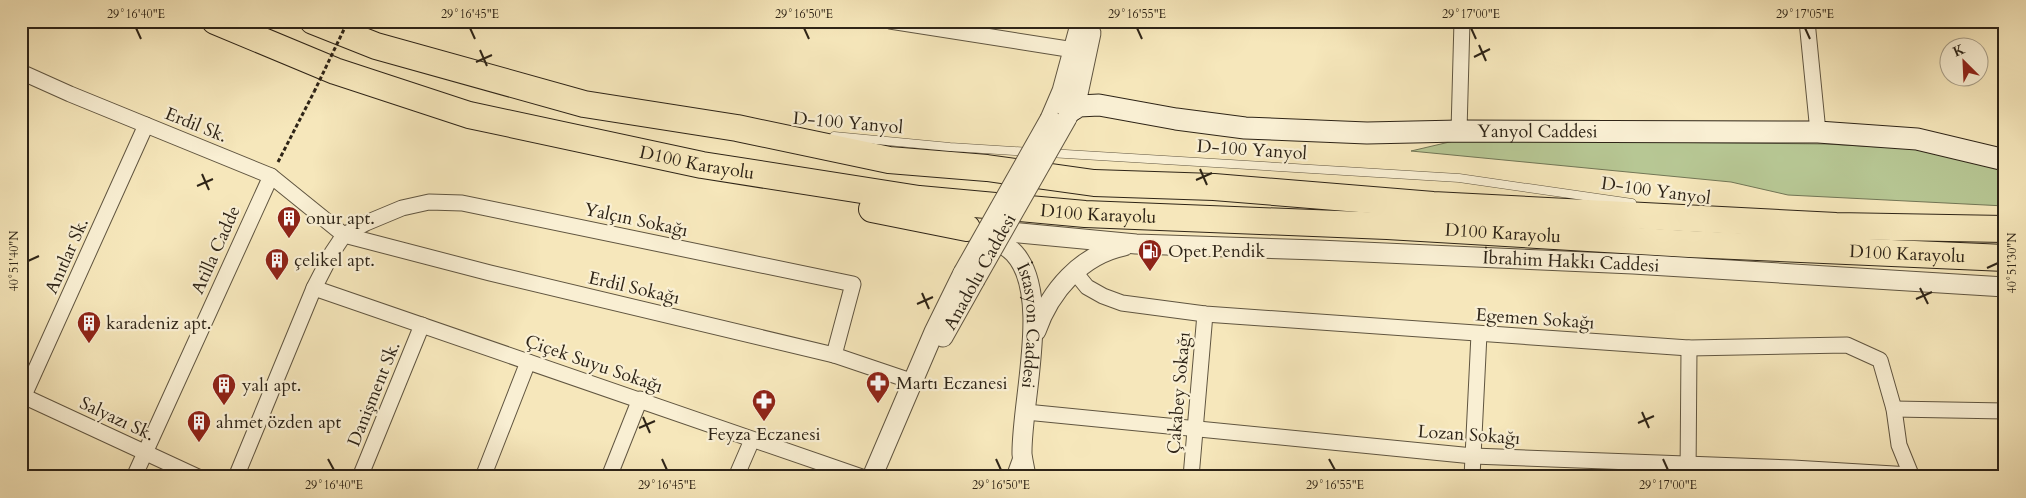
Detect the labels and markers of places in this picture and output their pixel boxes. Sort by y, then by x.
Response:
building icon: onur apt. [276,205,302,239]
place label: onur apt. [306,206,375,231]
fuel station icon: Opet Pendik [1137,238,1163,272]
place label: Opet Pendik [1168,239,1266,264]
building icon: çelikel apt. [264,247,290,281]
place label: çelikel apt. [294,248,375,273]
building icon: karadeniz apt. [76,310,102,344]
place label: karadeniz apt. [106,311,211,336]
pharmacy icon: Martı Eczanesi [865,370,891,404]
place label: Martı Eczanesi [896,371,1008,396]
building icon: yalı apt. [211,372,237,406]
place label: yalı apt. [241,373,301,398]
pharmacy icon: Feyza Eczanesi [751,388,777,422]
building icon: ahmet özden apt [186,409,212,443]
place label: ahmet özden apt [216,410,342,435]
place label: Feyza Eczanesi [707,422,821,447]

